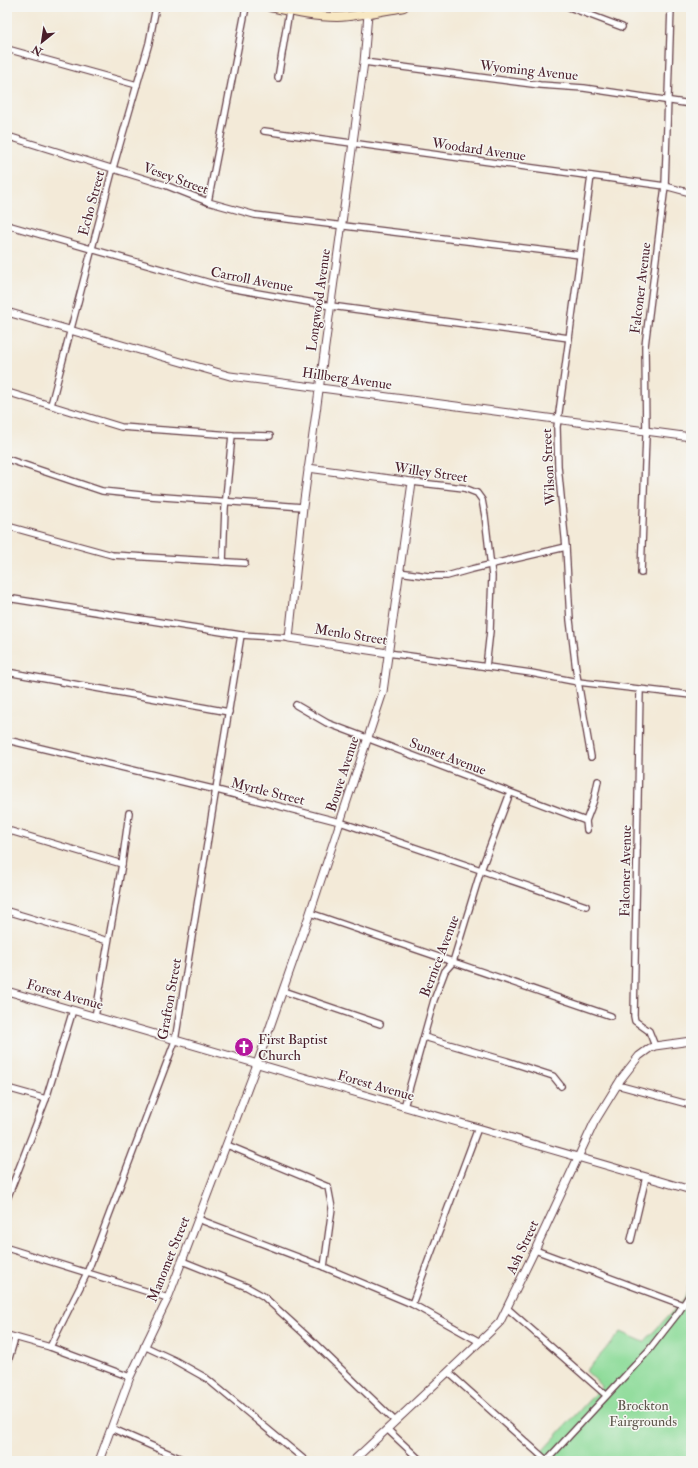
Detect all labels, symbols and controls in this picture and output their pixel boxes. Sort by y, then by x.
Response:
north arrow [22,22,62,62]
text: N [29,42,46,59]
street label: Wyoming Avenue [478,57,579,85]
street label: Woodard Avenue [430,134,527,165]
street label: Vesey Street [141,159,211,199]
street label: Echo Street [75,168,108,237]
street label: Falconer Avenue [626,241,655,335]
street label: Longwood Avenue [303,248,334,352]
street label: Carroll Avenue [209,263,295,296]
street label: Hillberg Avenue [301,364,393,393]
street label: Wilson Street [538,428,559,507]
street label: Willey Street [392,459,469,487]
street label: Menlo Street [313,620,389,649]
street label: Bouve Avenue [322,734,363,814]
street label: Sunset Avenue [407,734,489,779]
street label: Myrtle Street [229,774,307,810]
street label: Falconer Avenue [616,825,635,917]
street label: Bernice Avenue [416,913,463,999]
street label: Grafton Street [154,957,185,1041]
street label: Forest Avenue [25,975,105,1014]
place label: First Baptist Church [258,1031,328,1064]
church icon: First Baptist Church [233,1036,255,1058]
street label: Forest Avenue [336,1066,416,1105]
street label: Manomet Street [144,1213,194,1305]
street label: Ash Street [502,1217,543,1278]
park label: Brockton Fairgrounds [609,1397,677,1430]

